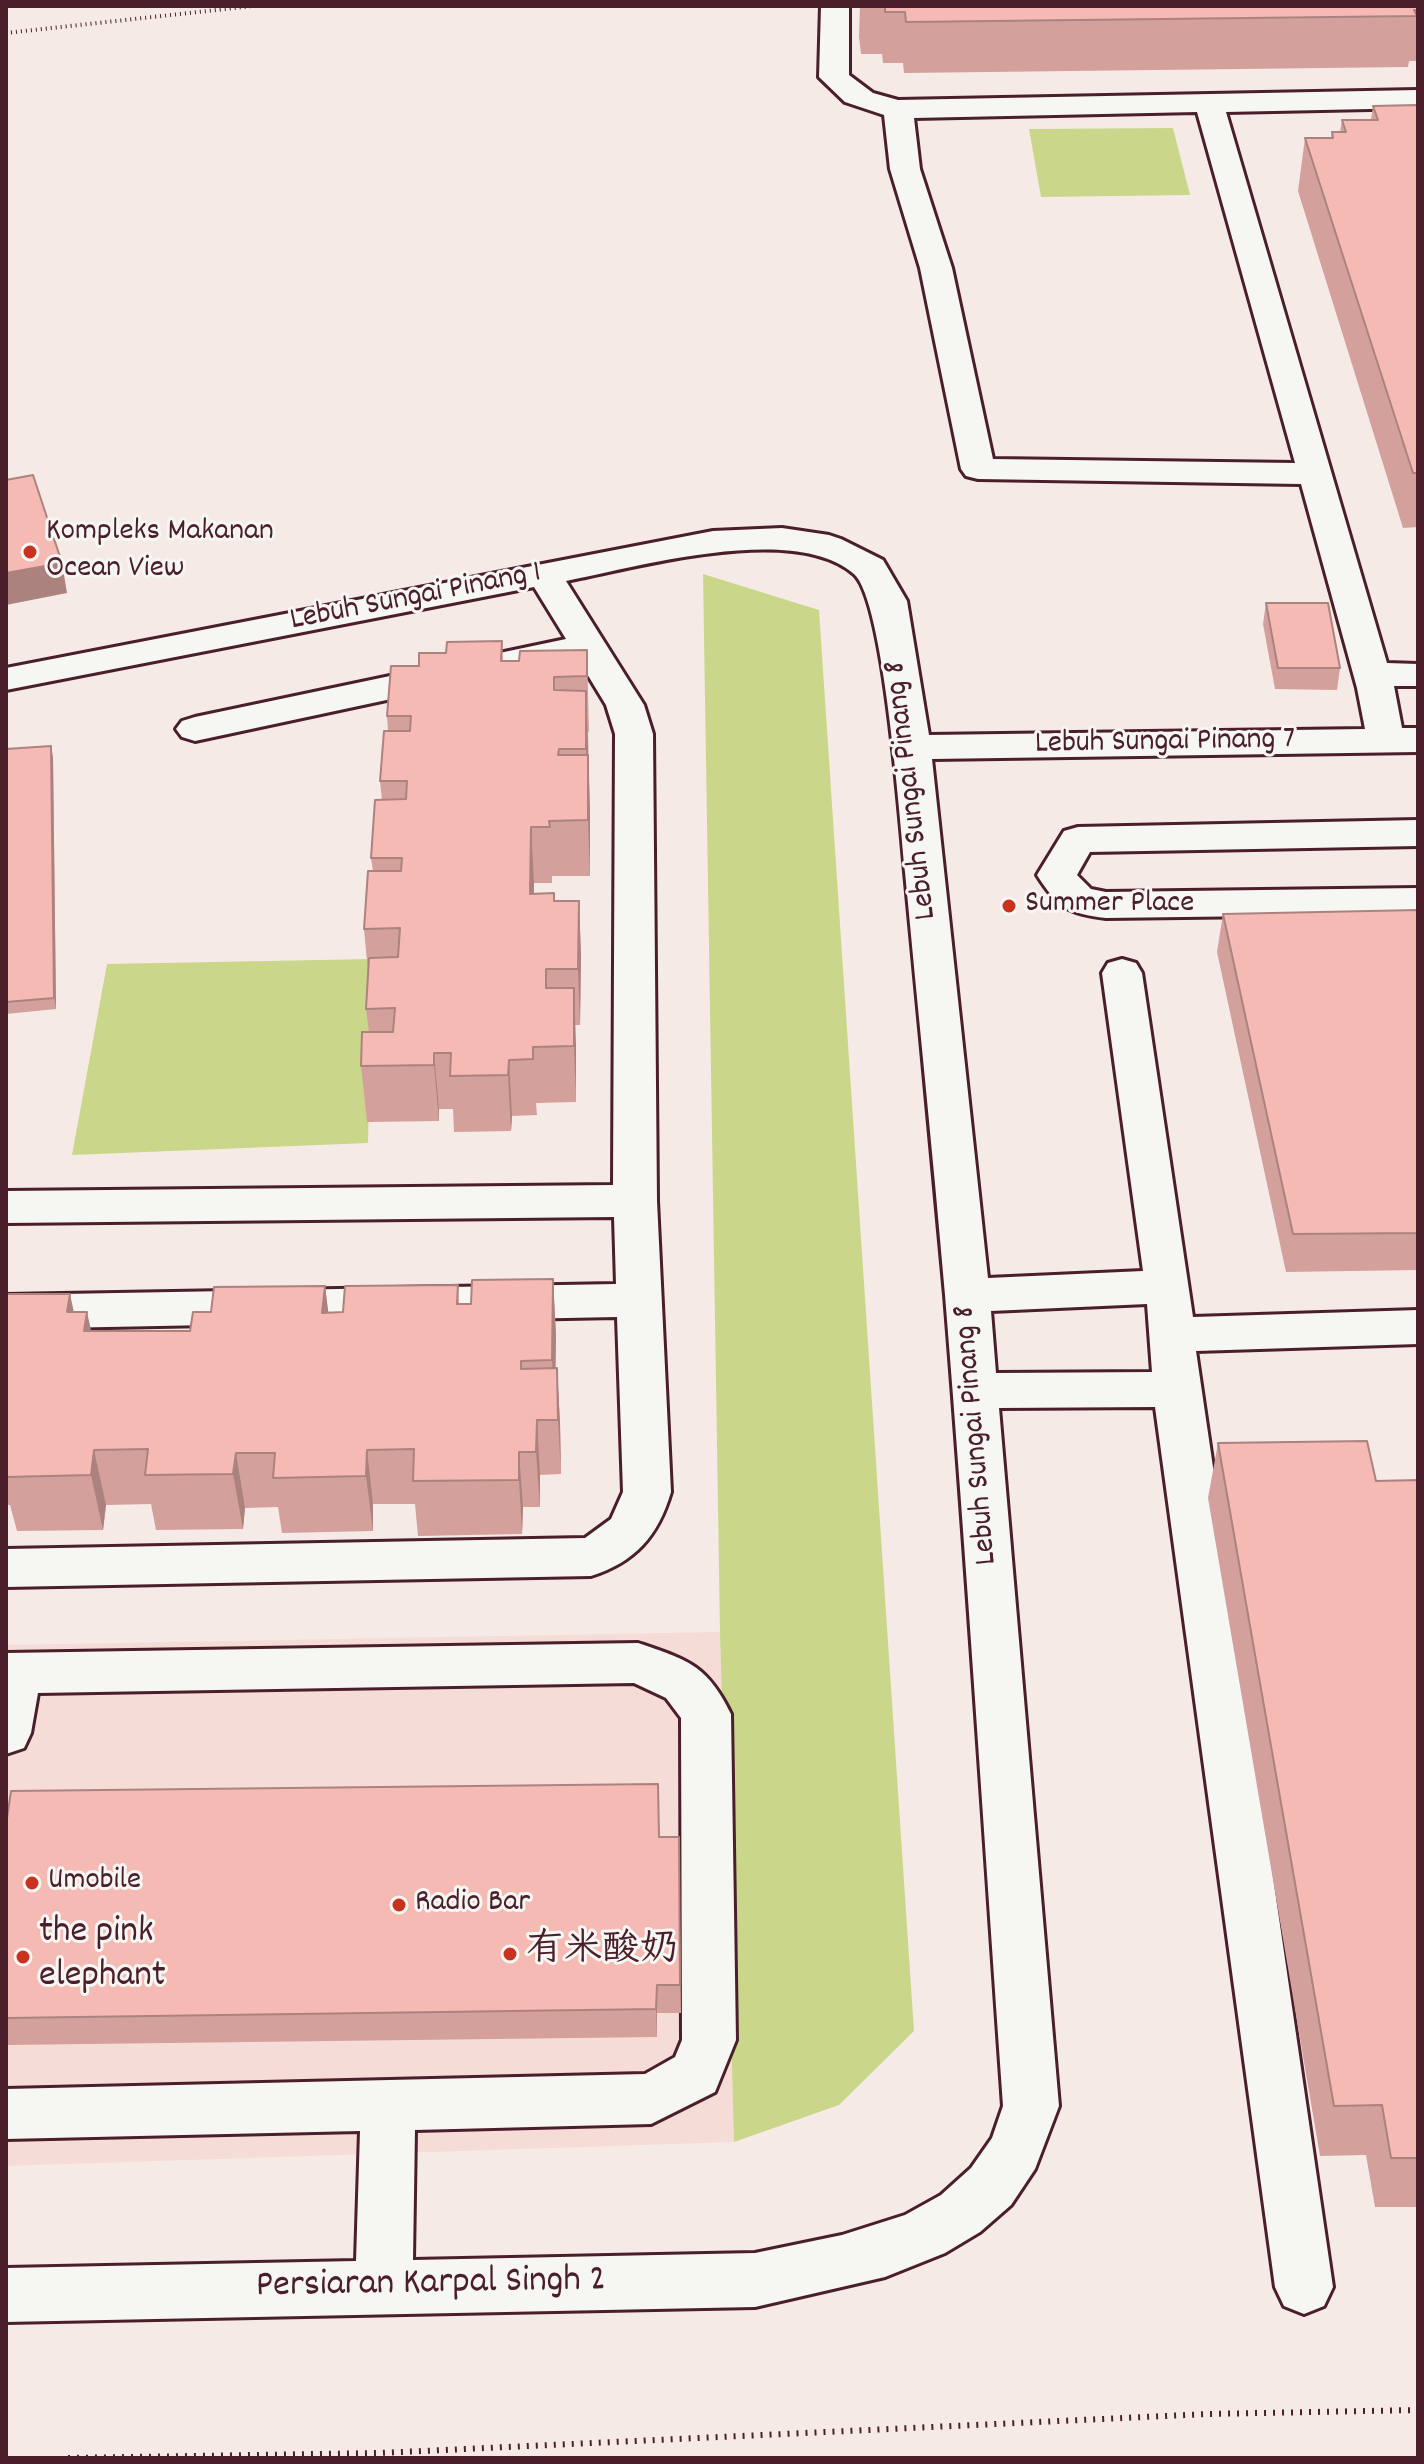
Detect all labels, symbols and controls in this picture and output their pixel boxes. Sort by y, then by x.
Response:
place label: Kompleks Makanan Ocean View [46,515,274,590]
marker: Kompleks Makanan Ocean View [21,543,39,561]
street label: Lebuh Sungai Pinang 1 [287,556,545,642]
street label: Lebuh Sungai Pinang 8 [878,658,948,922]
street label: Lebuh Sungai Pinang 7 [1035,723,1295,765]
place label: Summer Place [1025,887,1194,925]
marker: Summer Place [1000,897,1018,915]
street label: Lebuh Sungai Pinang 8 [948,1303,1008,1567]
place label: Umobile [48,1864,141,1902]
marker: Umobile [23,1874,41,1892]
place label: Radio Bar [415,1886,530,1924]
marker: Radio Bar [390,1896,408,1914]
place label: the pink elephant [39,1912,166,2002]
place label: 有米酸奶 [526,1931,678,1977]
marker: 有米酸奶 [501,1945,519,1963]
marker: the pink elephant [14,1948,32,1966]
street label: Persiaran Karpal Singh 2 [256,2260,606,2312]

